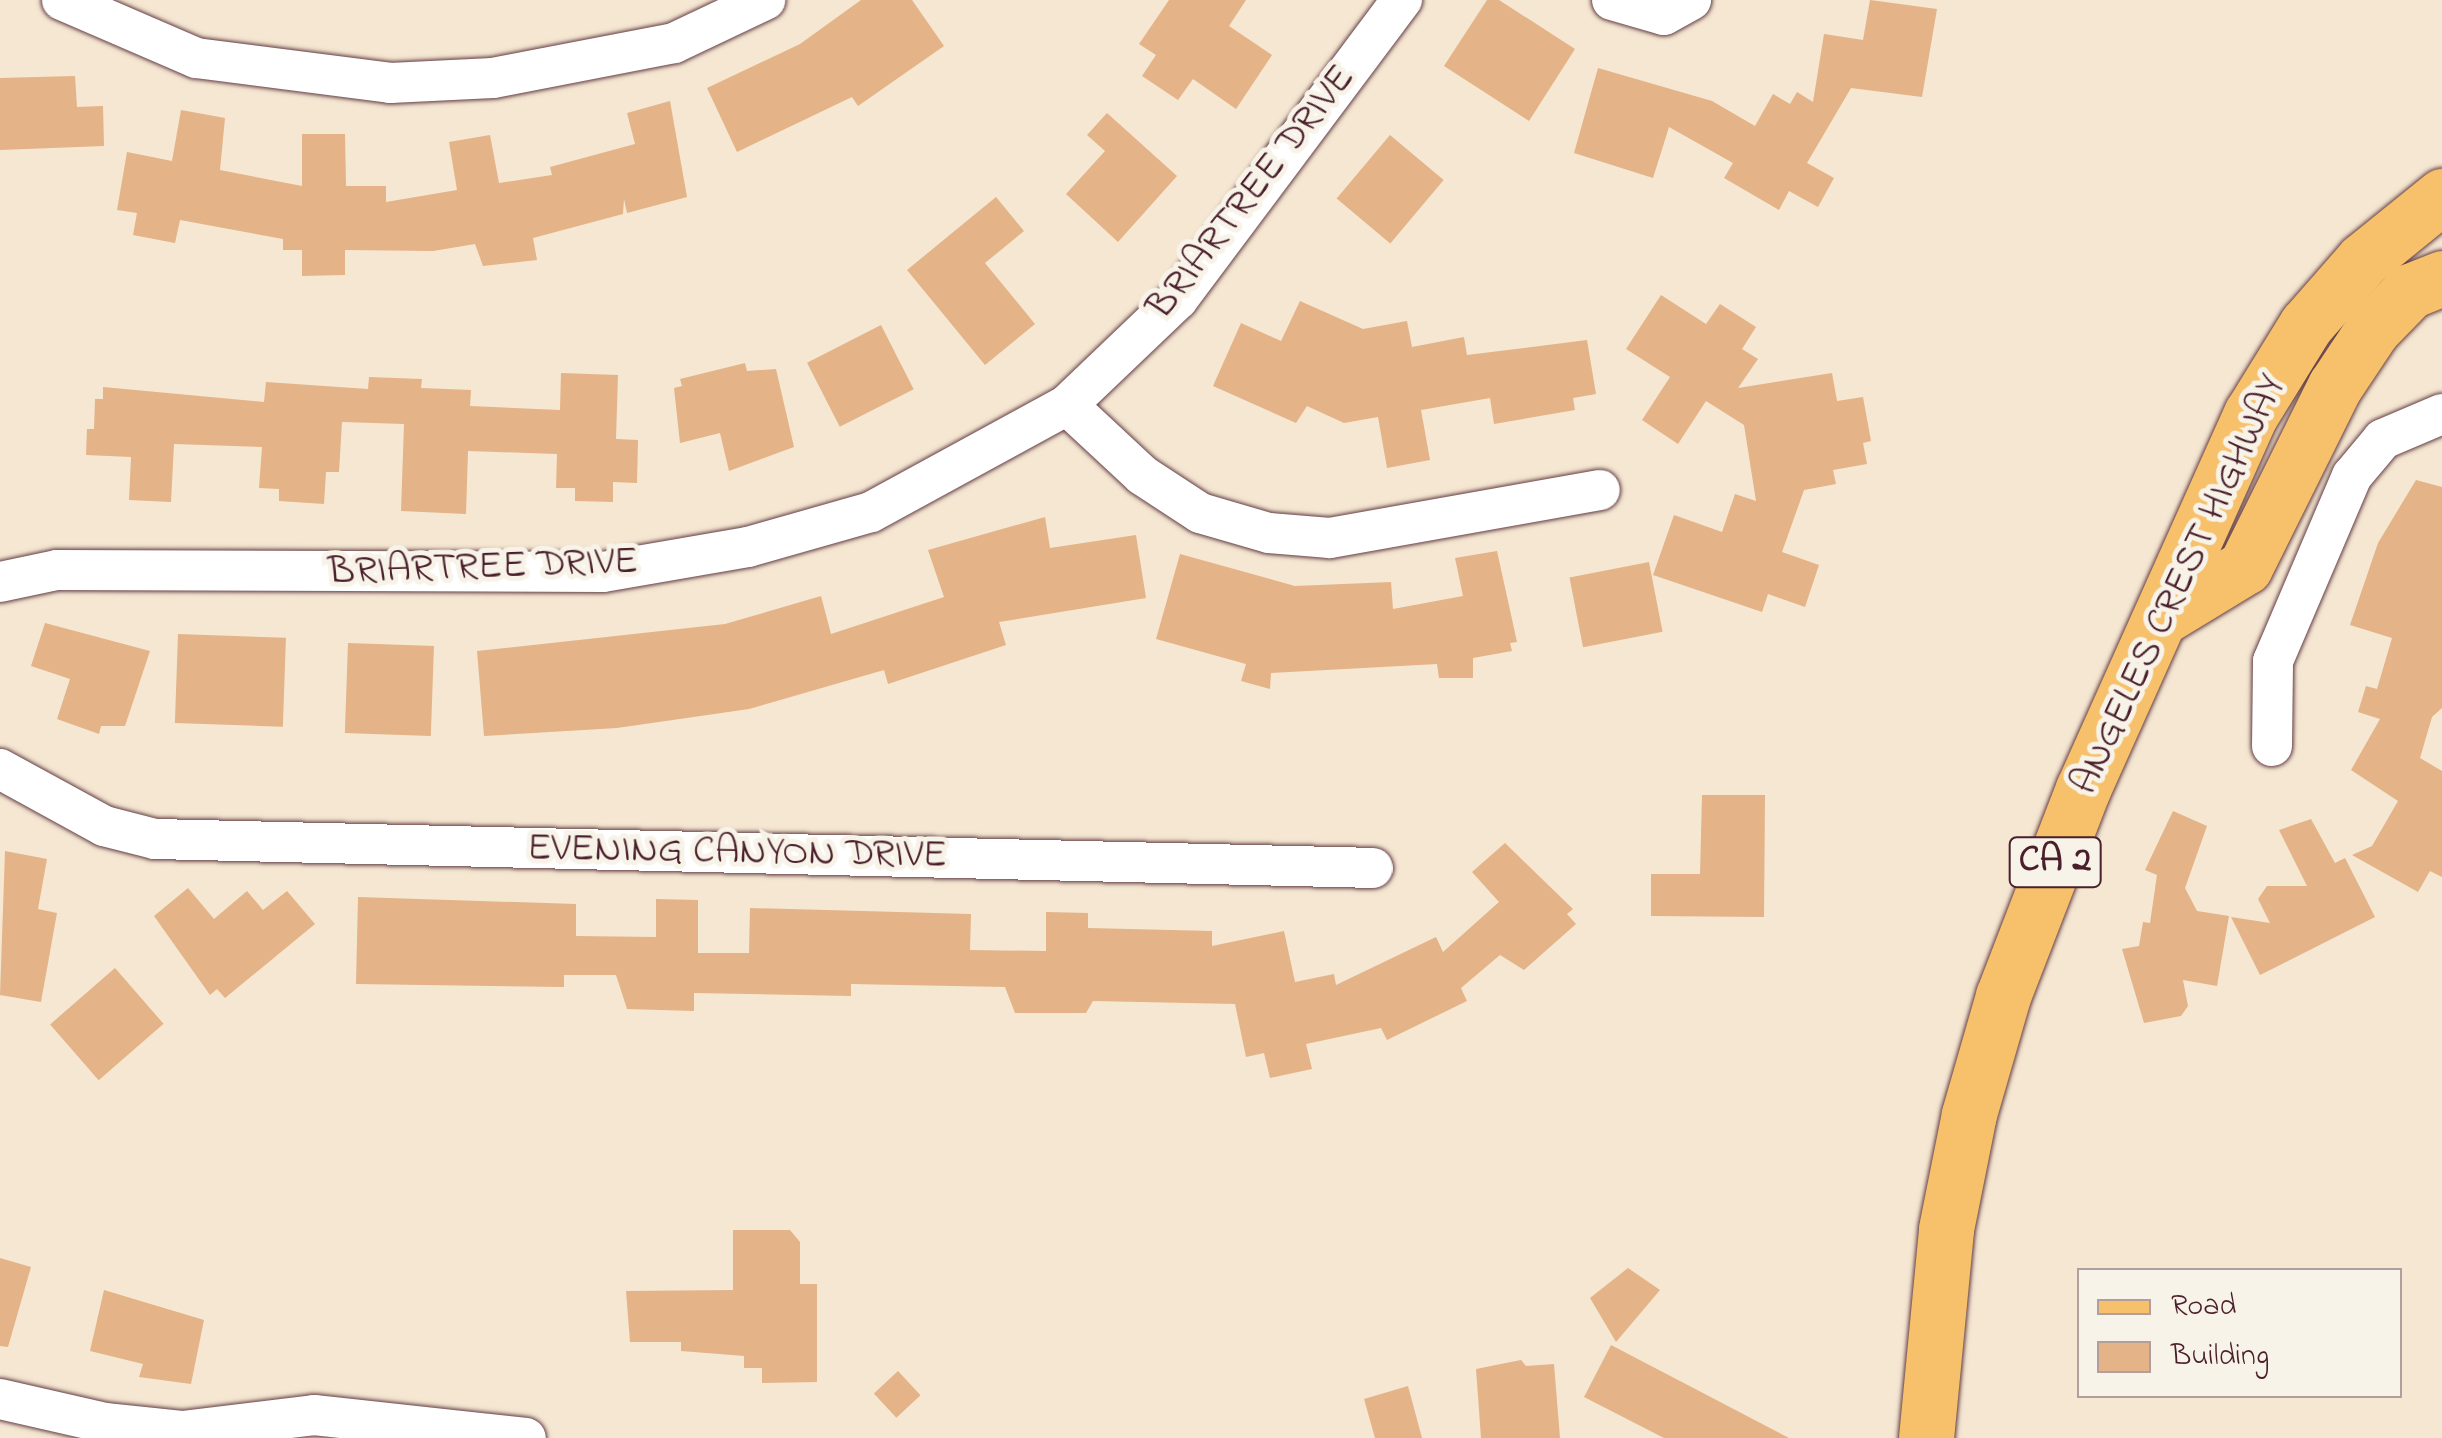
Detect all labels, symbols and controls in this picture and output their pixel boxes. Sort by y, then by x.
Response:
street label: BRIARTREE DRIVE [1138,56,1366,330]
street label: ANGELES CREST HIGHWAY [2062,368,2298,802]
street label: BRIARTREE DRIVE [327,539,639,597]
street label: EVENING CANYON DRIVE [527,825,947,881]
road number: CA 2 [2008,829,2102,895]
legend [2077,1268,2402,1398]
text: Road [2171,1285,2236,1329]
text: Building [2171,1335,2269,1379]

